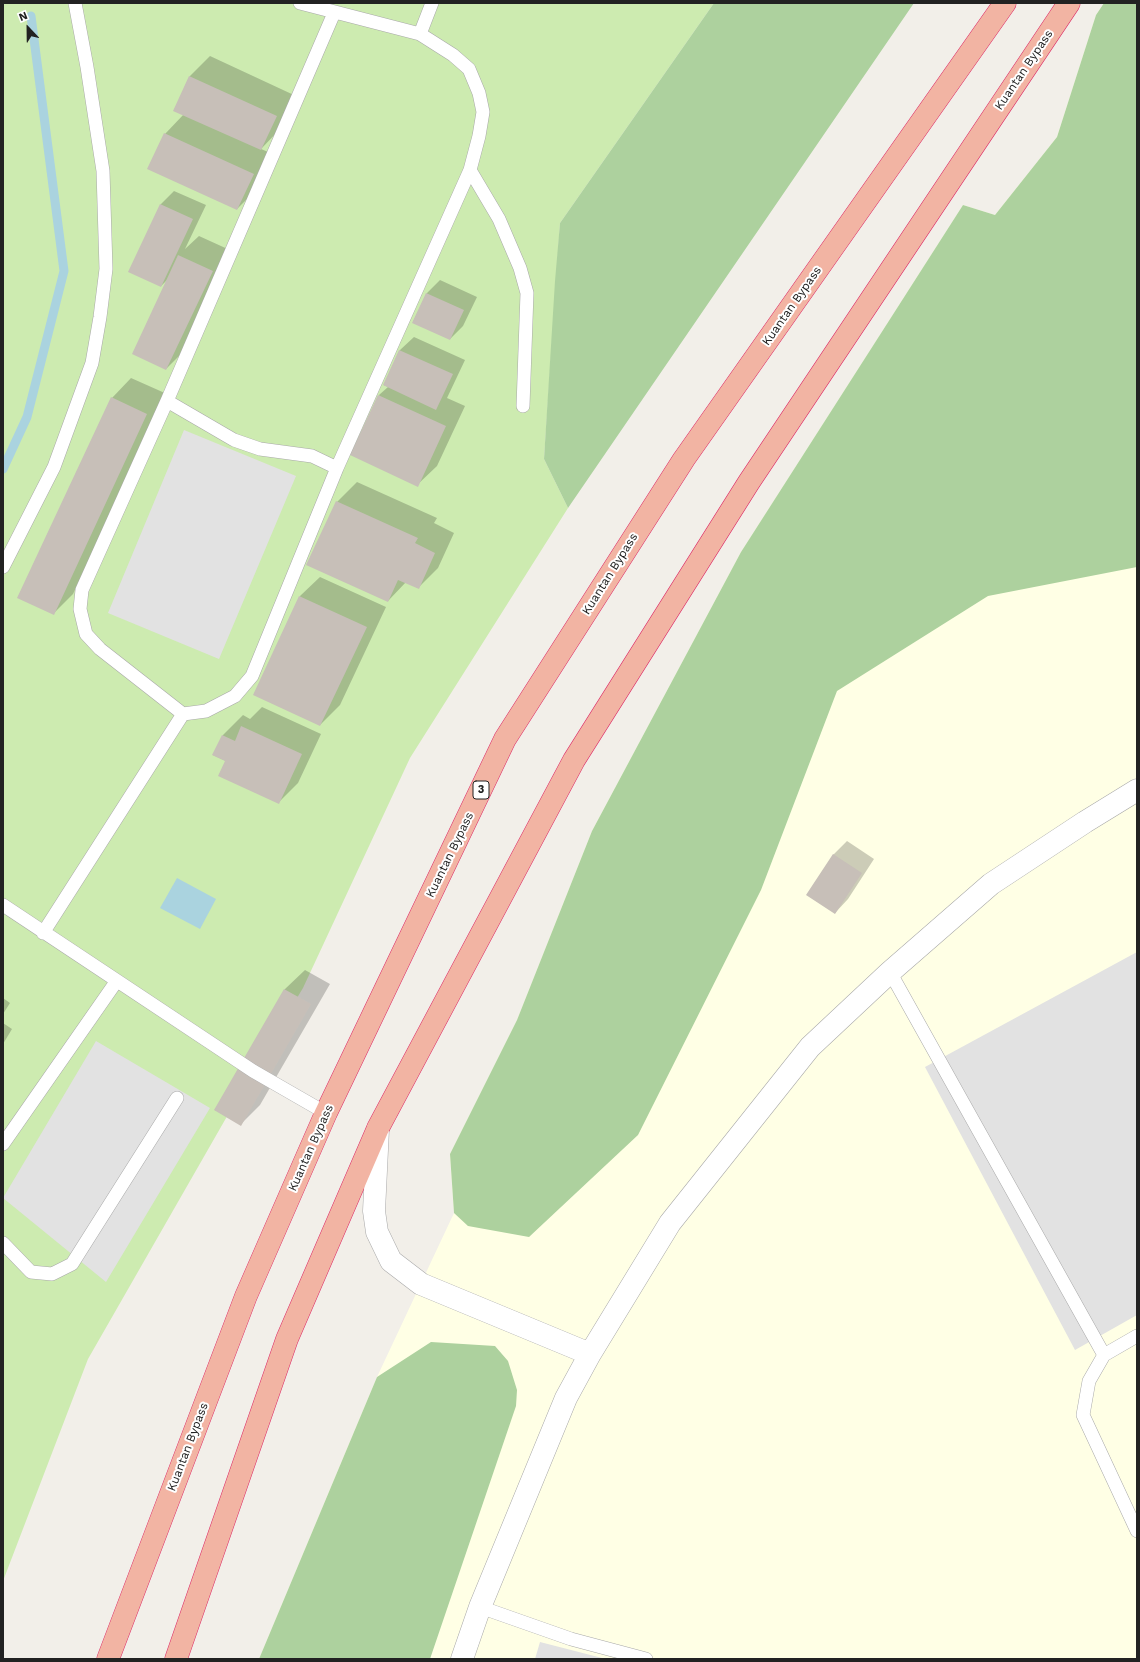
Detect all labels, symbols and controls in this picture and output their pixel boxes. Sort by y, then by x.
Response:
north arrow [8,8,48,48]
text: N [17,9,30,24]
street label: Kuantan Bypass [992,27,1056,113]
street label: Kuantan Bypass [759,264,825,348]
street label: Kuantan Bypass [579,531,641,617]
road number: 3 [473,781,489,799]
street label: Kuantan Bypass [423,810,477,900]
street label: Kuantan Bypass [285,1102,337,1194]
street label: Kuantan Bypass [165,1401,211,1493]

